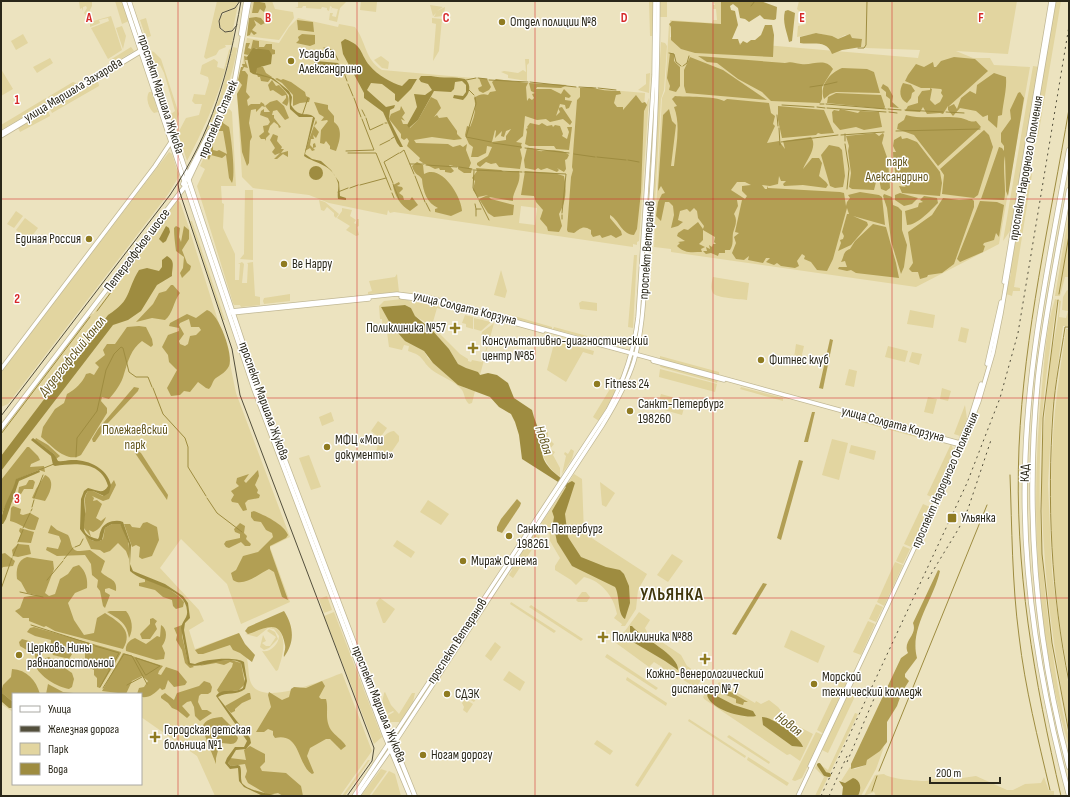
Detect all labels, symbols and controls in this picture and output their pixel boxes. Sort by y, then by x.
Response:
text: A [85,10,93,26]
text: B [265,10,271,26]
text: C [443,10,450,26]
text: D [621,10,628,26]
text: E [799,10,805,26]
text: F [978,10,984,26]
place label: Отдел полиции №8 [510,14,597,30]
marker: Отдел полиции №8 [497,17,507,27]
street label: проспект Маршала Жукова [134,32,188,156]
place label: Усадьба Александрино [298,46,362,77]
street label: улица Маршала Захарова [21,54,125,126]
marker: Усадьба Александрино [286,56,296,66]
street label: проспект Стачек [195,78,242,160]
text: 1 [14,92,20,108]
street label: проспект Народного Ополчения [1005,94,1047,242]
park label: парк Александрино [865,154,928,185]
street label: проспект Ветеранов [636,200,658,300]
street label: Петергофское шоссе [101,205,173,295]
place label: Единая Россия [16,231,81,247]
marker: Единая Россия [84,234,94,244]
place label: Be Happy [292,256,332,272]
marker: Be Happy [279,259,289,269]
street label: улица Солдата Корзуна [412,287,518,329]
text: 2 [14,291,20,307]
water label: Дудергофский канал [34,313,109,400]
place label: Поликлиника №57 [366,320,447,336]
marker: Поликлиника №57 [449,322,461,334]
place label: Консультативно-диагностический центр №85 [482,333,648,364]
street label: проспект Маршала Жукова [235,340,293,462]
marker: Консультативно-диагностический центр №85 [467,342,479,354]
place label: Фитнес клуб [769,352,829,368]
marker: Фитнес клуб [756,355,766,365]
place label: Fitness 24 [605,376,650,392]
marker: Fitness 24 [592,379,602,389]
place label: Санкт-Петербург 198260 [638,396,724,427]
street label: улица Солдата Корзуна [840,403,946,445]
marker: Санкт-Петербург 198260 [625,406,635,416]
street label: проспект Народного Ополчения [908,410,982,550]
park label: Полежаевский парк [102,422,168,453]
water label: Новая [531,423,557,457]
place label: МФЦ «Мои документы» [335,432,394,463]
marker: МФЦ «Мои документы» [322,442,332,452]
street label: КАД [1017,463,1033,482]
text: 3 [14,491,20,507]
place label: Ульянка [961,510,996,526]
marker: Ульянка [946,512,958,524]
place label: Санкт-Петербург 198261 [517,521,603,552]
marker: Санкт-Петербург 198261 [504,531,514,541]
place label: Мираж Синема [471,553,537,569]
marker: Мираж Синема [458,556,468,566]
district label: УЛЬЯНКА [640,585,704,605]
street label: проспект Ветеранов [423,595,491,687]
place label: Поликлиника №88 [612,629,693,645]
marker: Поликлиника №88 [597,631,609,643]
place label: Церковь Нины равноапостольной [27,640,114,671]
street label: проспект Маршала Жукова [348,643,410,765]
marker: Церковь Нины равноапостольной [14,650,24,660]
marker: Кожно-венерологический диспансер № 7 [699,653,711,665]
place label: Кожно-венерологический диспансер № 7 [646,666,764,697]
place label: Морской технический колледж [822,669,922,700]
marker: Морской технический колледж [809,679,819,689]
place label: СДЭК [455,686,480,702]
marker: СДЭК [442,689,452,699]
legend [12,693,142,785]
text: Улица [48,702,72,717]
water label: Новая [772,708,806,740]
text: Железная дорога [48,722,120,737]
place label: Городская детская больница №1 [164,722,251,753]
marker: Городская детская больница №1 [149,731,161,743]
text: Парк [48,742,69,757]
place label: Ногам дорогу [431,747,493,763]
marker: Ногам дорогу [418,750,428,760]
scale bar [930,759,1000,785]
text: Вода [48,762,68,777]
text: 200 m [936,766,962,781]

